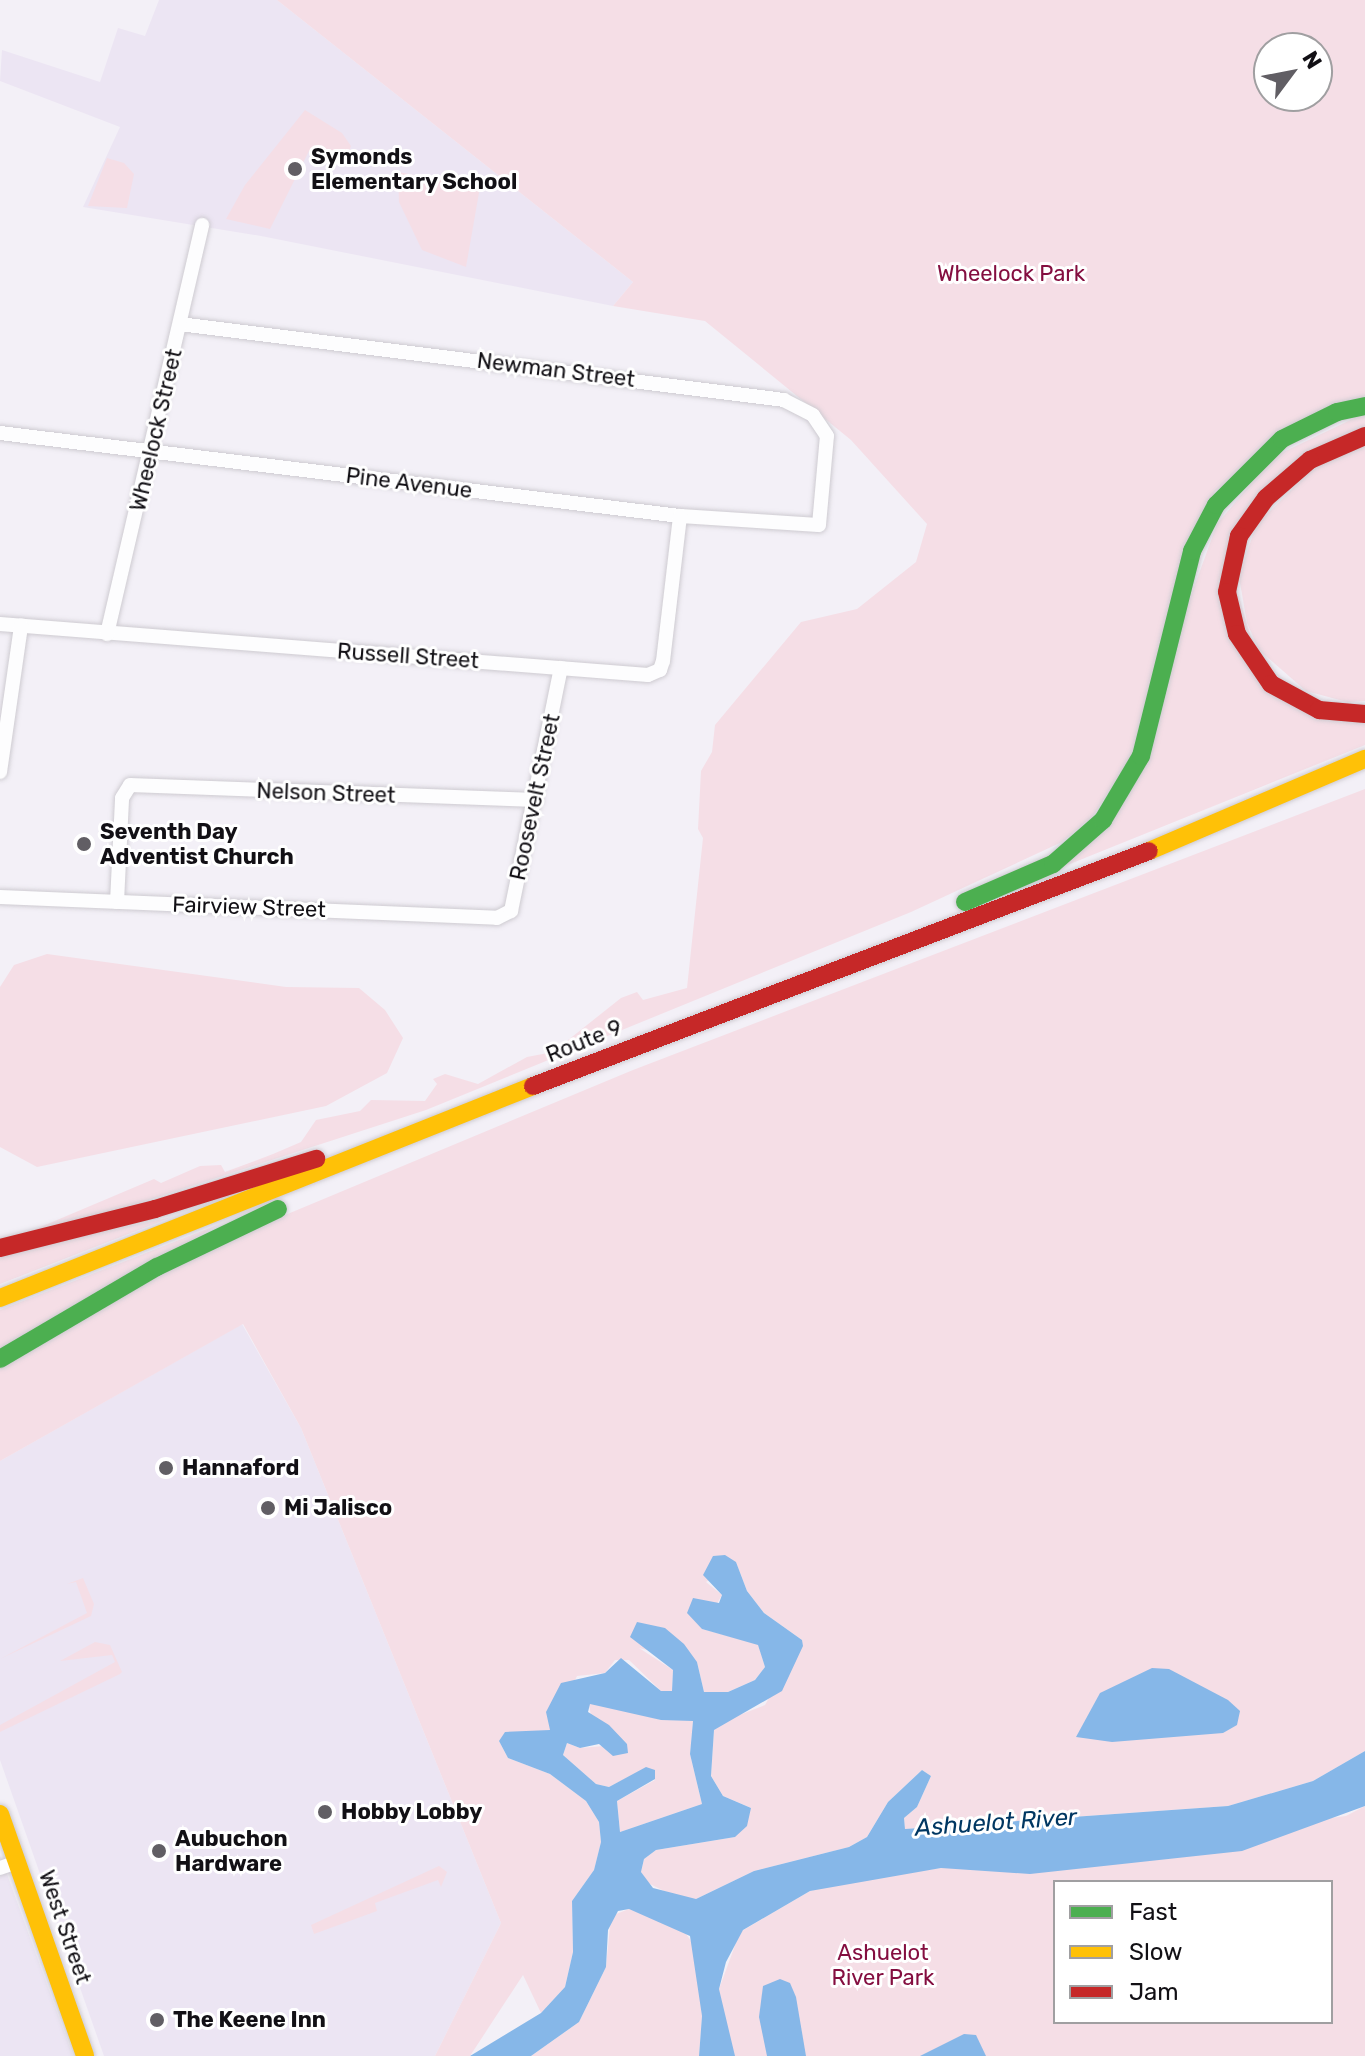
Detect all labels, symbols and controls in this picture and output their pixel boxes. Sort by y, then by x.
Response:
north arrow [1253,32,1333,112]
text: N [1296,46,1328,74]
place label: Symonds Elementary School [311,143,518,194]
marker: Symonds Elementary School [286,160,304,178]
park label: Wheelock Park [937,261,1085,287]
street label: Wheelock Street [124,346,188,514]
street label: Newman Street [475,347,637,393]
street label: Pine Avenue [344,462,474,504]
street label: Russell Street [336,638,480,674]
street label: Roosevelt Street [504,711,566,883]
street label: Nelson Street [256,777,396,809]
place label: Seventh Day Adventist Church [100,818,294,870]
marker: Seventh Day Adventist Church [75,835,93,853]
street label: Fairview Street [171,891,327,923]
street label: Route 9 [542,1014,626,1068]
place label: Hannaford [182,1455,299,1481]
marker: Hannaford [157,1459,175,1477]
place label: Mi Jalisco [284,1495,392,1521]
marker: Mi Jalisco [259,1499,277,1517]
place label: Hobby Lobby [341,1799,483,1825]
marker: Hobby Lobby [316,1803,334,1821]
water label: Ashuelot River [914,1803,1078,1843]
place label: Aubuchon Hardware [175,1825,288,1876]
marker: Aubuchon Hardware [150,1842,168,1860]
street label: West Street [33,1867,97,1987]
legend [1053,1880,1333,2024]
text: Fast [1129,1898,1177,1926]
text: Slow [1129,1938,1182,1966]
park label: Ashuelot River Park [831,1939,935,1990]
text: Jam [1129,1978,1179,2006]
place label: The Keene Inn [173,2007,326,2033]
marker: The Keene Inn [148,2011,166,2029]

